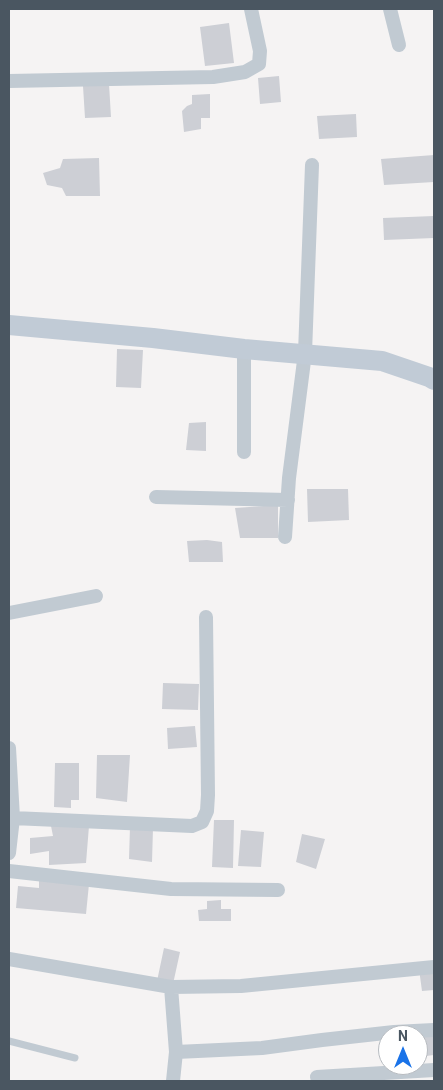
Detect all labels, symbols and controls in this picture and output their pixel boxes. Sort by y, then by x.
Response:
north arrow [378,1025,428,1075]
text: N [398,1028,408,1044]

